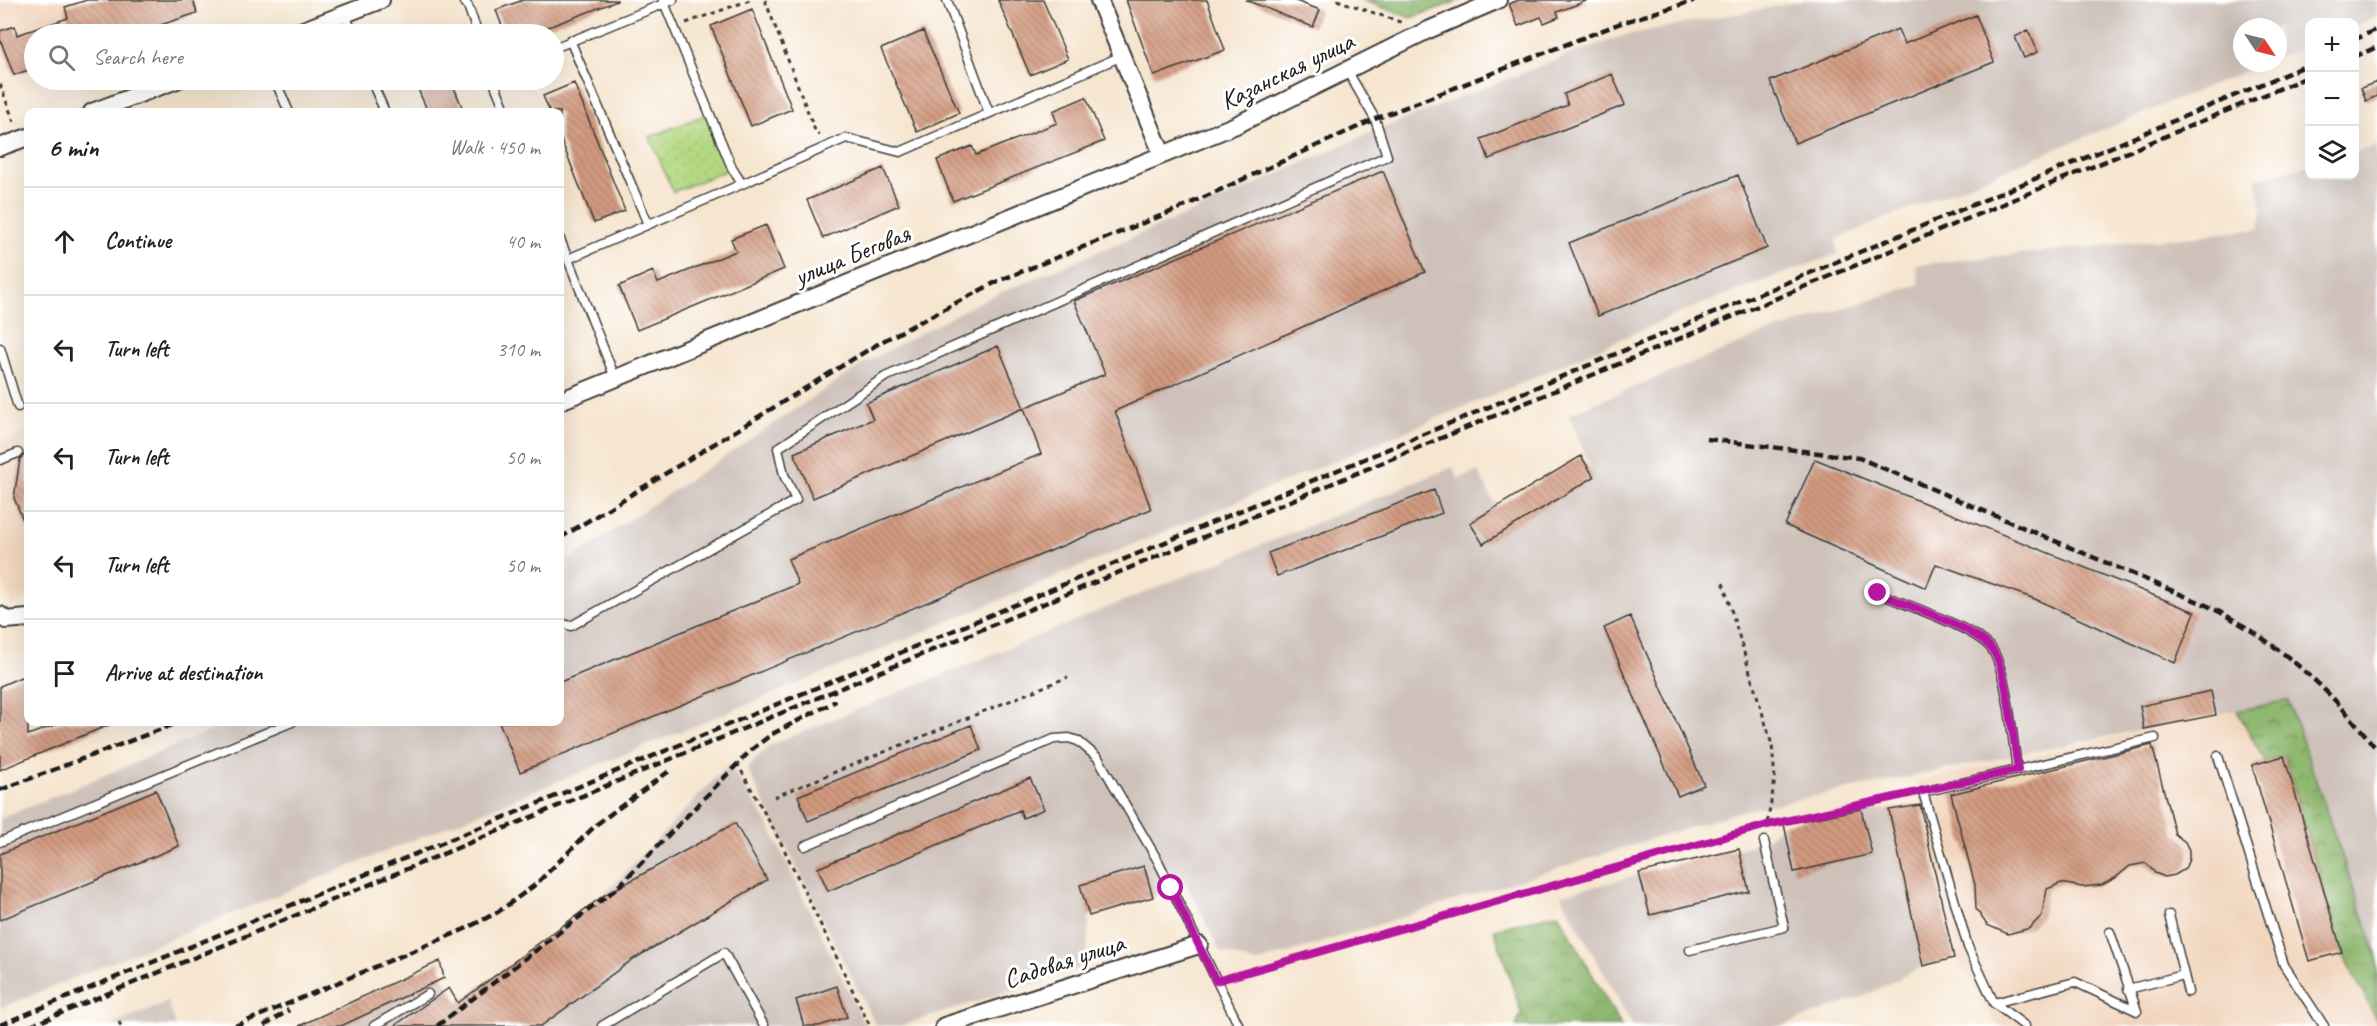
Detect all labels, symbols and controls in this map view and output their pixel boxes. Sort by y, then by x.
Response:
north arrow [2233,18,2287,72]
map controls [2305,18,2359,180]
button: + [2305,18,2359,72]
search box [24,24,564,90]
street label: Казанская улица [1215,24,1361,118]
icon: search [45,41,78,74]
text: Search here [93,43,183,71]
button: − [2305,72,2359,126]
button: layers [2305,126,2359,180]
text: 6 min [48,131,98,164]
text: Walk · 450 m [450,135,540,160]
street label: улица Беговая [787,216,916,294]
icon: ahead [48,225,81,258]
text: Continue [105,227,171,255]
text: 40 m [506,229,540,254]
icon: left [48,333,81,366]
text: Turn left [105,335,169,363]
text: 310 m [497,337,540,362]
icon: left [48,441,81,474]
text: Turn left [105,443,169,471]
text: 50 m [506,445,540,470]
icon: left [48,549,81,582]
text: Turn left [105,551,169,579]
text: 50 m [506,553,540,578]
route end [1864,579,1890,605]
icon: arrive [48,657,81,690]
text: Arrive at destination [105,659,262,687]
route start [1157,874,1183,900]
street label: Садовая улица [1000,926,1130,996]

